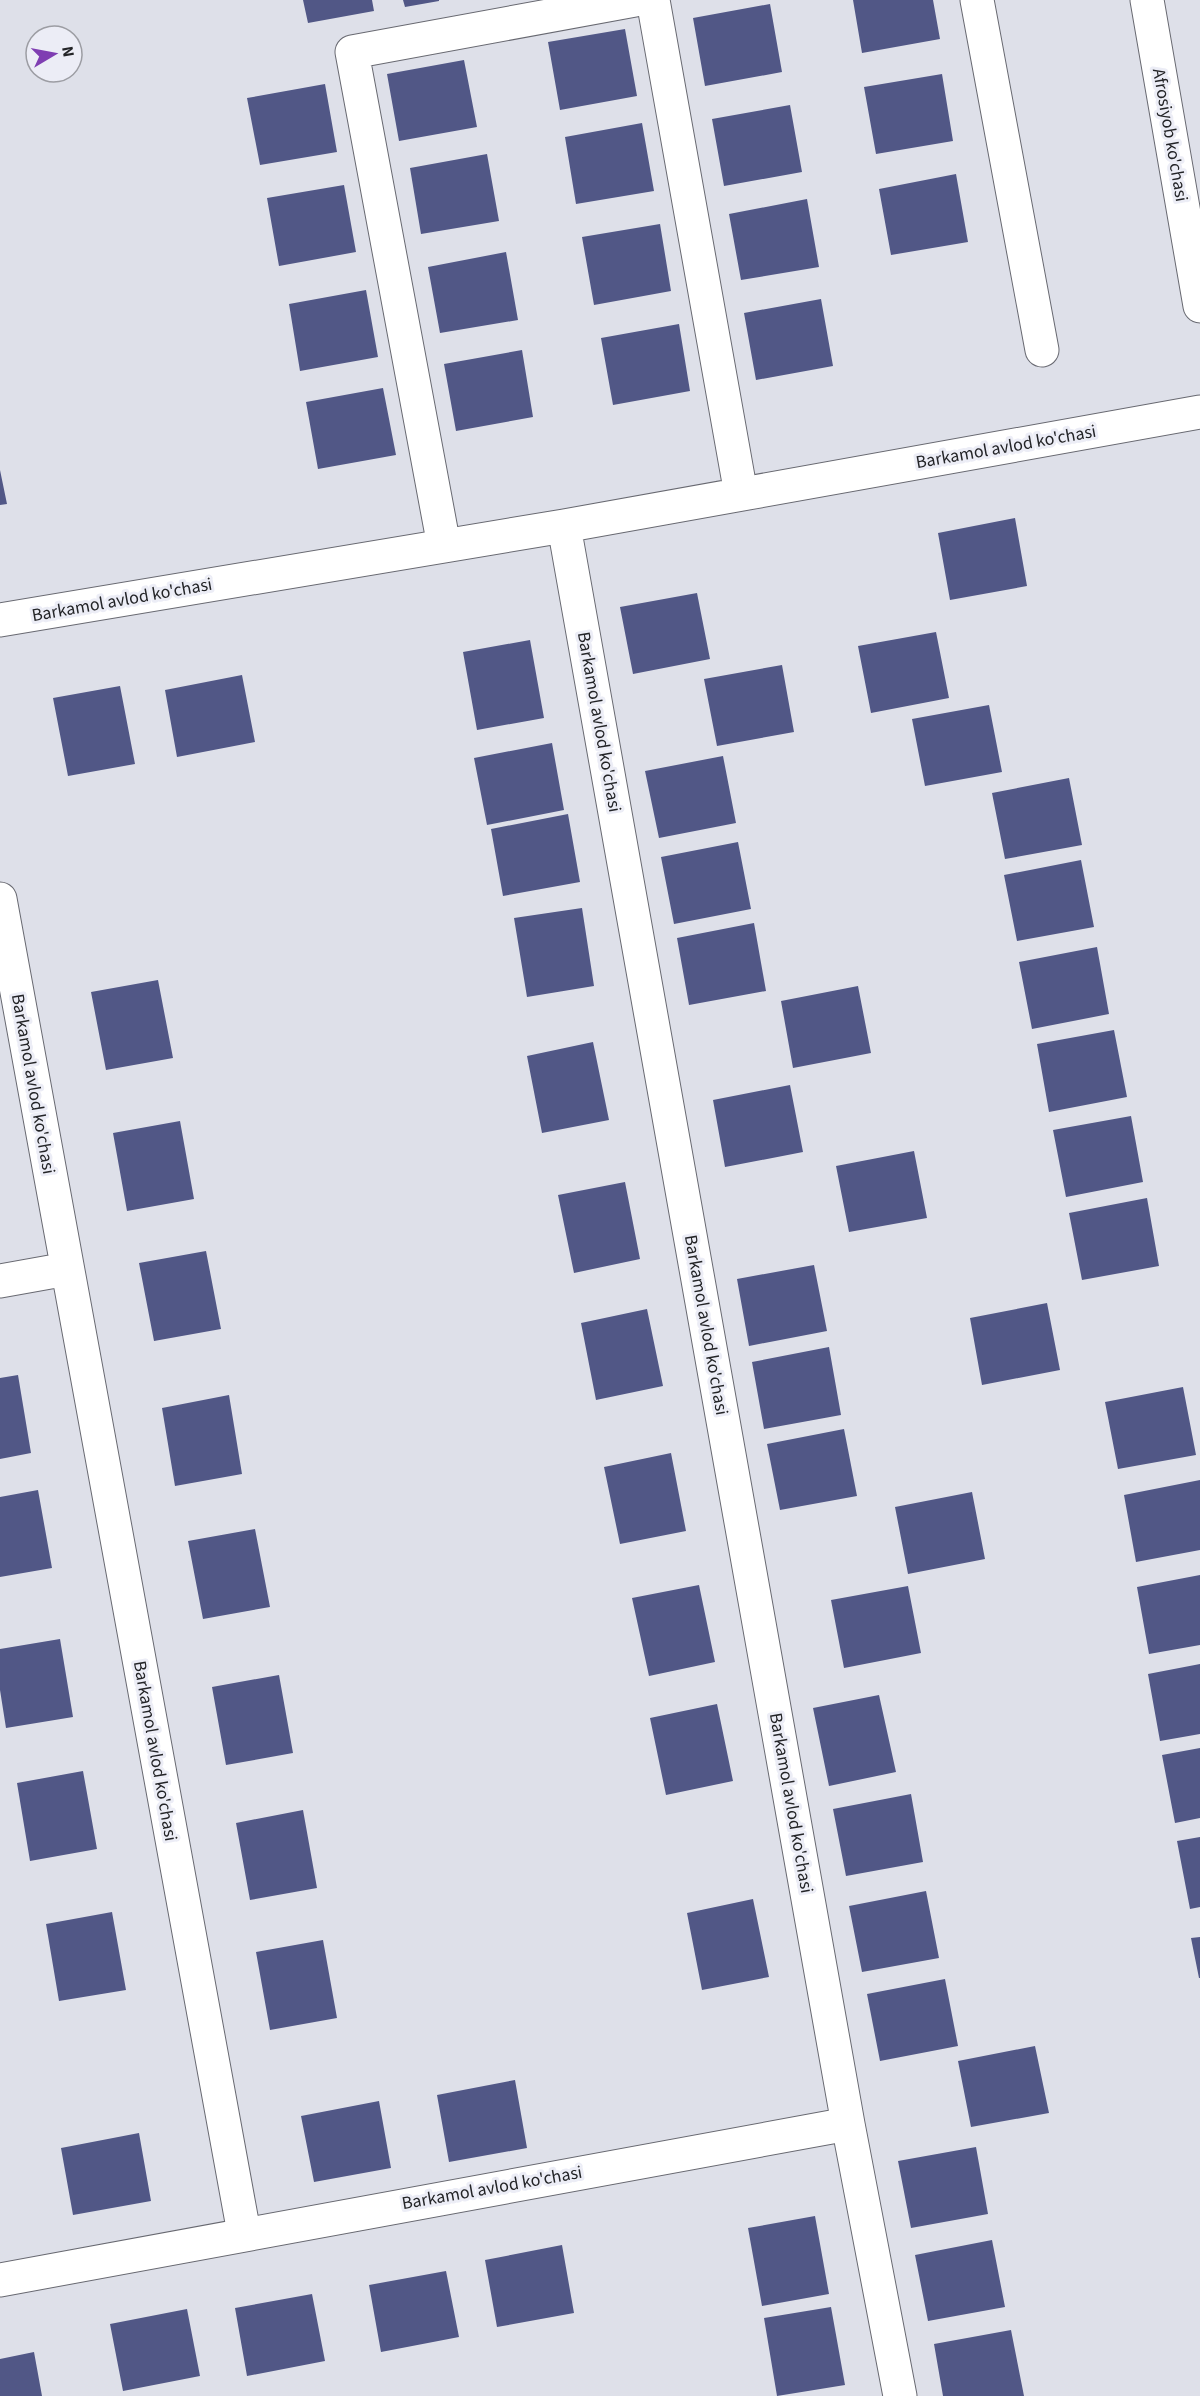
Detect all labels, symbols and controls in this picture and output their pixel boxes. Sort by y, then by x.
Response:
north arrow [24,24,84,84]
text: N [56,44,80,59]
street label: Afrosiyob ko'chasi [1146,66,1194,204]
street label: Barkamol avlod ko'chasi [914,419,1098,475]
street label: Barkamol avlod ko'chasi [30,572,214,628]
street label: Barkamol avlod ko'chasi [571,630,627,814]
street label: Barkamol avlod ko'chasi [5,992,61,1176]
street label: Barkamol avlod ko'chasi [678,1233,734,1417]
street label: Barkamol avlod ko'chasi [127,1659,183,1843]
street label: Barkamol avlod ko'chasi [763,1711,819,1895]
street label: Barkamol avlod ko'chasi [400,2160,584,2216]

